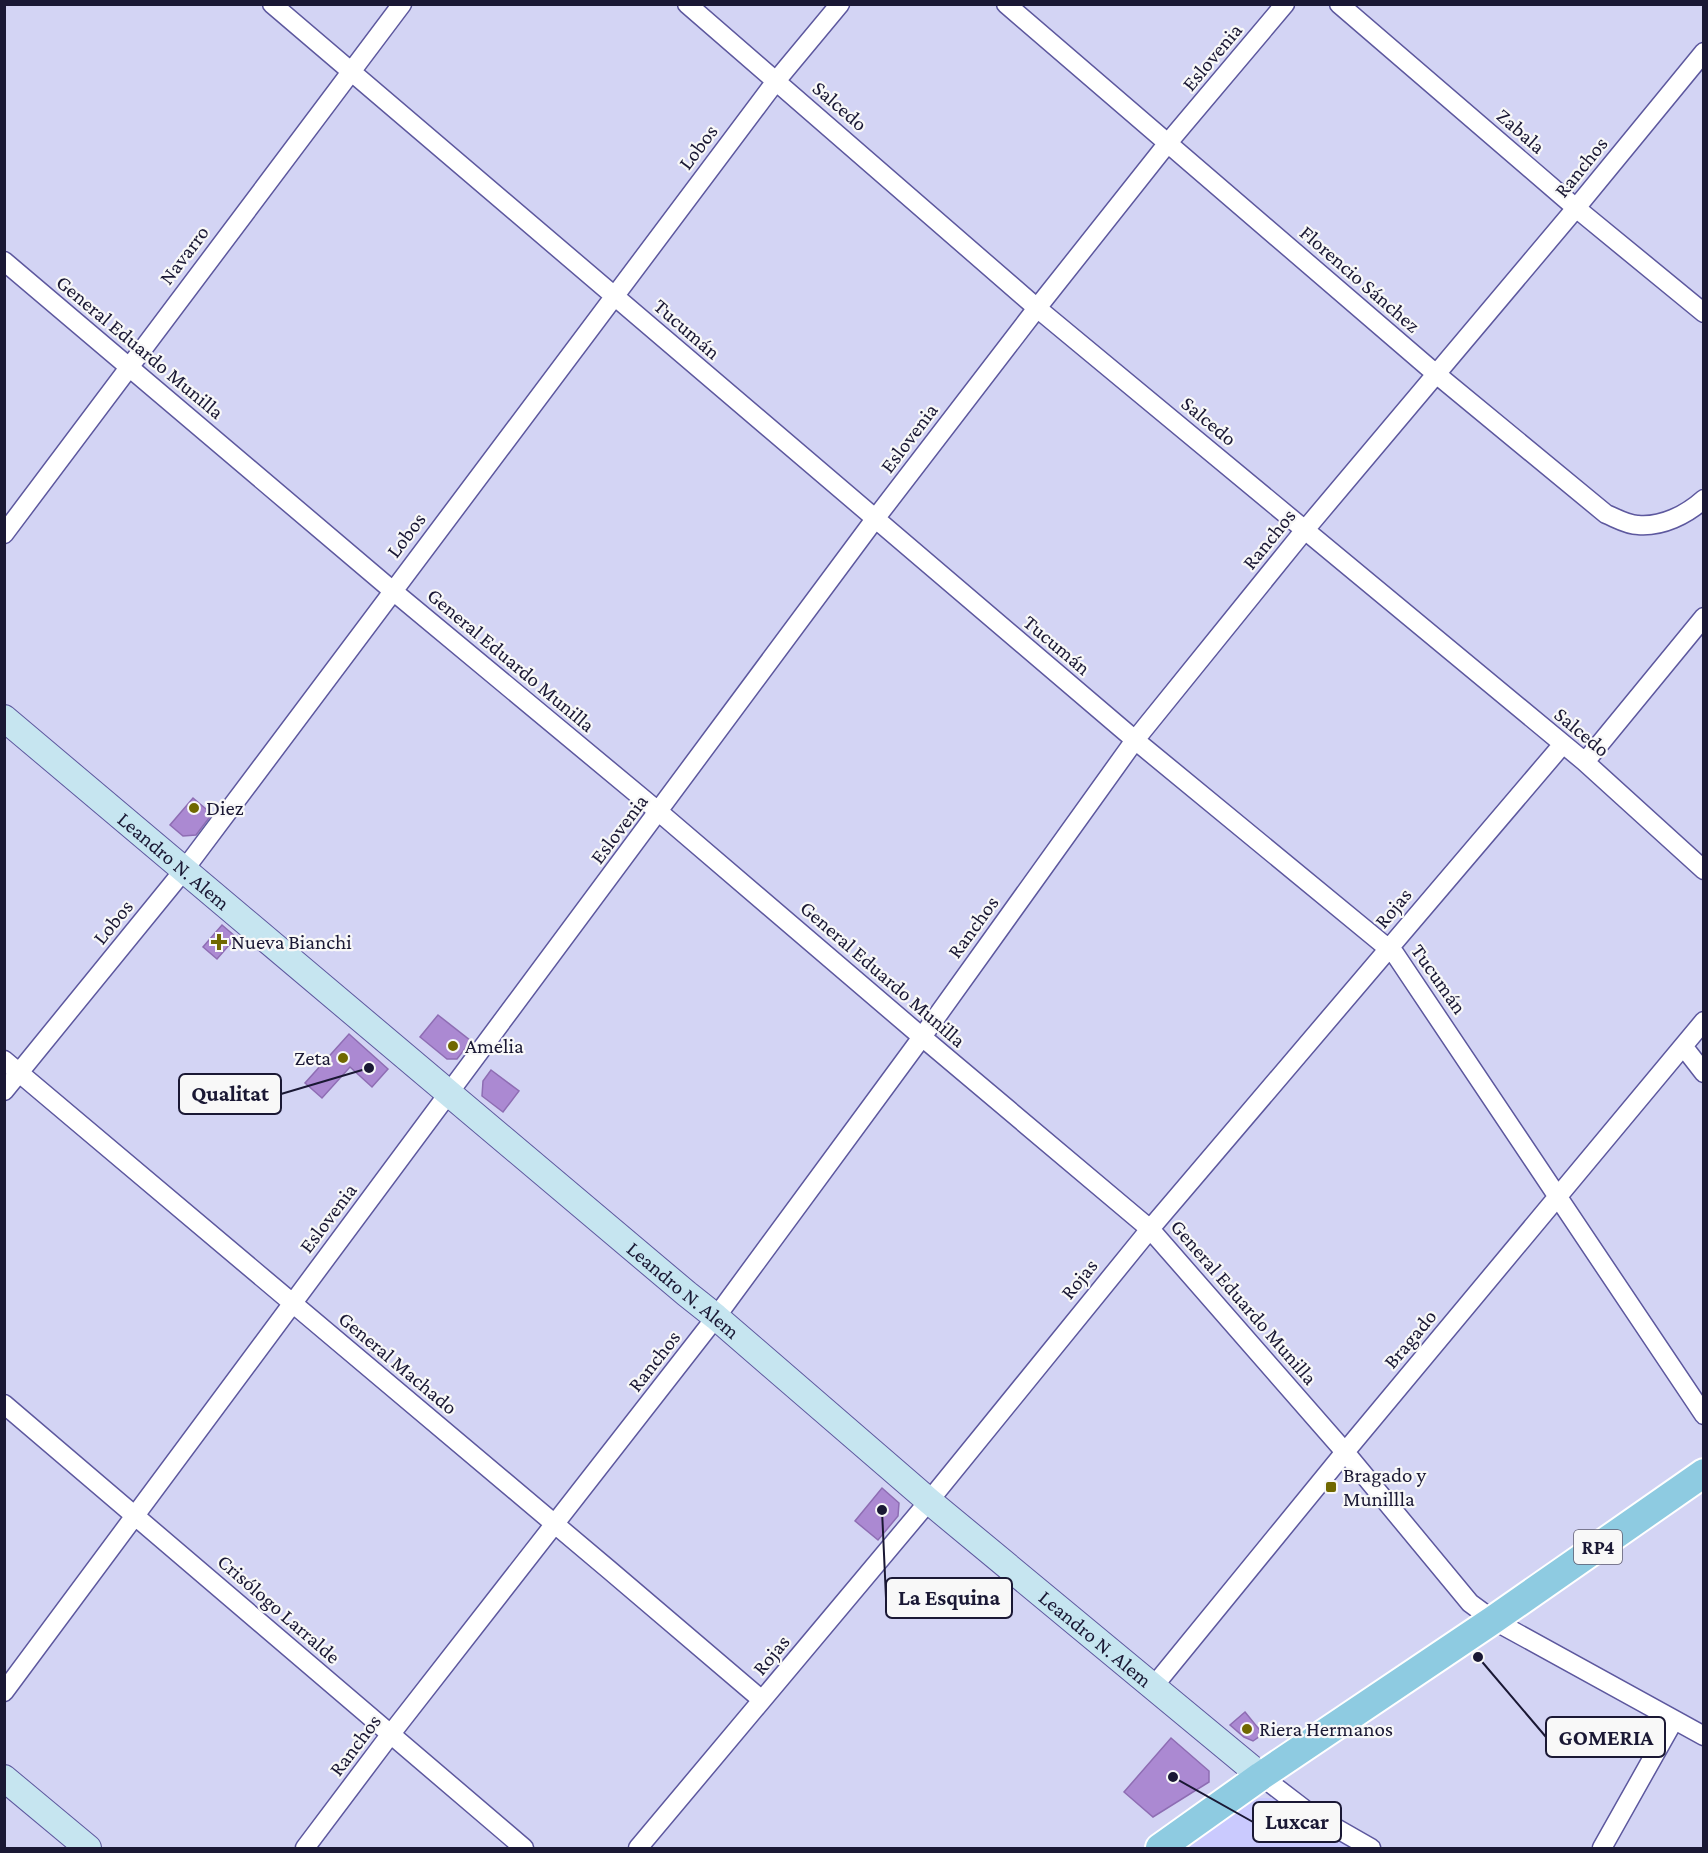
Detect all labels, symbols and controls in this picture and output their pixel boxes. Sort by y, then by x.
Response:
street label: Eslovenia [1177,18,1247,96]
street label: Salcedo [808,76,872,136]
street label: Zabala [1492,103,1550,159]
street label: Lobos [673,120,723,174]
street label: Ranchos [1549,132,1613,202]
street label: Florencio Sánchez [1295,220,1425,338]
street label: Navarro [154,221,214,289]
street label: General Eduardo Munilla [51,270,229,424]
street label: Tucumán [649,294,725,364]
street label: Salcedo [1177,391,1241,451]
street label: Eslovenia [875,398,943,477]
street label: Ranchos [1237,504,1301,574]
street label: Lobos [381,508,431,562]
street label: General Eduardo Munilla [422,583,600,737]
street label: Tucumán [1019,610,1095,680]
street label: Salcedo [1550,702,1614,762]
street label: Eslovenia [585,789,653,868]
place label: Diez [206,796,244,820]
marker: Diez [187,801,201,815]
street label: Leandro N. Alem [113,807,235,915]
street label: Rojas [1369,883,1417,933]
street label: Ranchos [942,891,1004,963]
street label: Lobos [88,895,138,949]
street label: General Eduardo Munilla [795,896,971,1052]
place label: Nueva Bianchi [231,930,352,954]
marker: Nueva Bianchi [212,935,226,949]
street label: Tucumán [1406,939,1472,1019]
place label: Amelia [465,1034,524,1058]
marker: Amelia [446,1039,460,1053]
place label: Zeta [294,1046,331,1070]
marker: Zeta [336,1051,350,1065]
callout: Qualitat [179,1074,281,1114]
text: Qualitat [191,1081,270,1106]
street label: Eslovenia [294,1178,362,1257]
street label: General Eduardo Munilla [1166,1214,1322,1390]
street label: Leandro N. Alem [622,1236,744,1344]
street label: Rojas [1056,1254,1102,1304]
street label: Bragado [1378,1305,1442,1373]
street label: General Machado [334,1306,462,1420]
street label: Ranchos [623,1326,685,1396]
place label: Bragado y Munillla [1343,1463,1426,1511]
marker: Bragado y Munillla [1324,1480,1338,1494]
road number: RP4 [1574,1530,1622,1564]
street label: Crisólogo Larralde [213,1549,345,1669]
callout: La Esquina [886,1578,1012,1618]
text: La Esquina [898,1585,1000,1610]
street label: Leandro N. Alem [1034,1585,1157,1693]
street label: Rojas [747,1630,795,1680]
street label: Ranchos [324,1709,386,1781]
place label: Riera Hermanos [1259,1717,1393,1741]
callout: GOMERIA [1546,1717,1665,1757]
marker: Riera Hermanos [1240,1722,1254,1736]
text: GOMERIA [1559,1725,1654,1750]
callout: Luxcar [1253,1802,1341,1842]
text: Luxcar [1265,1809,1329,1834]

